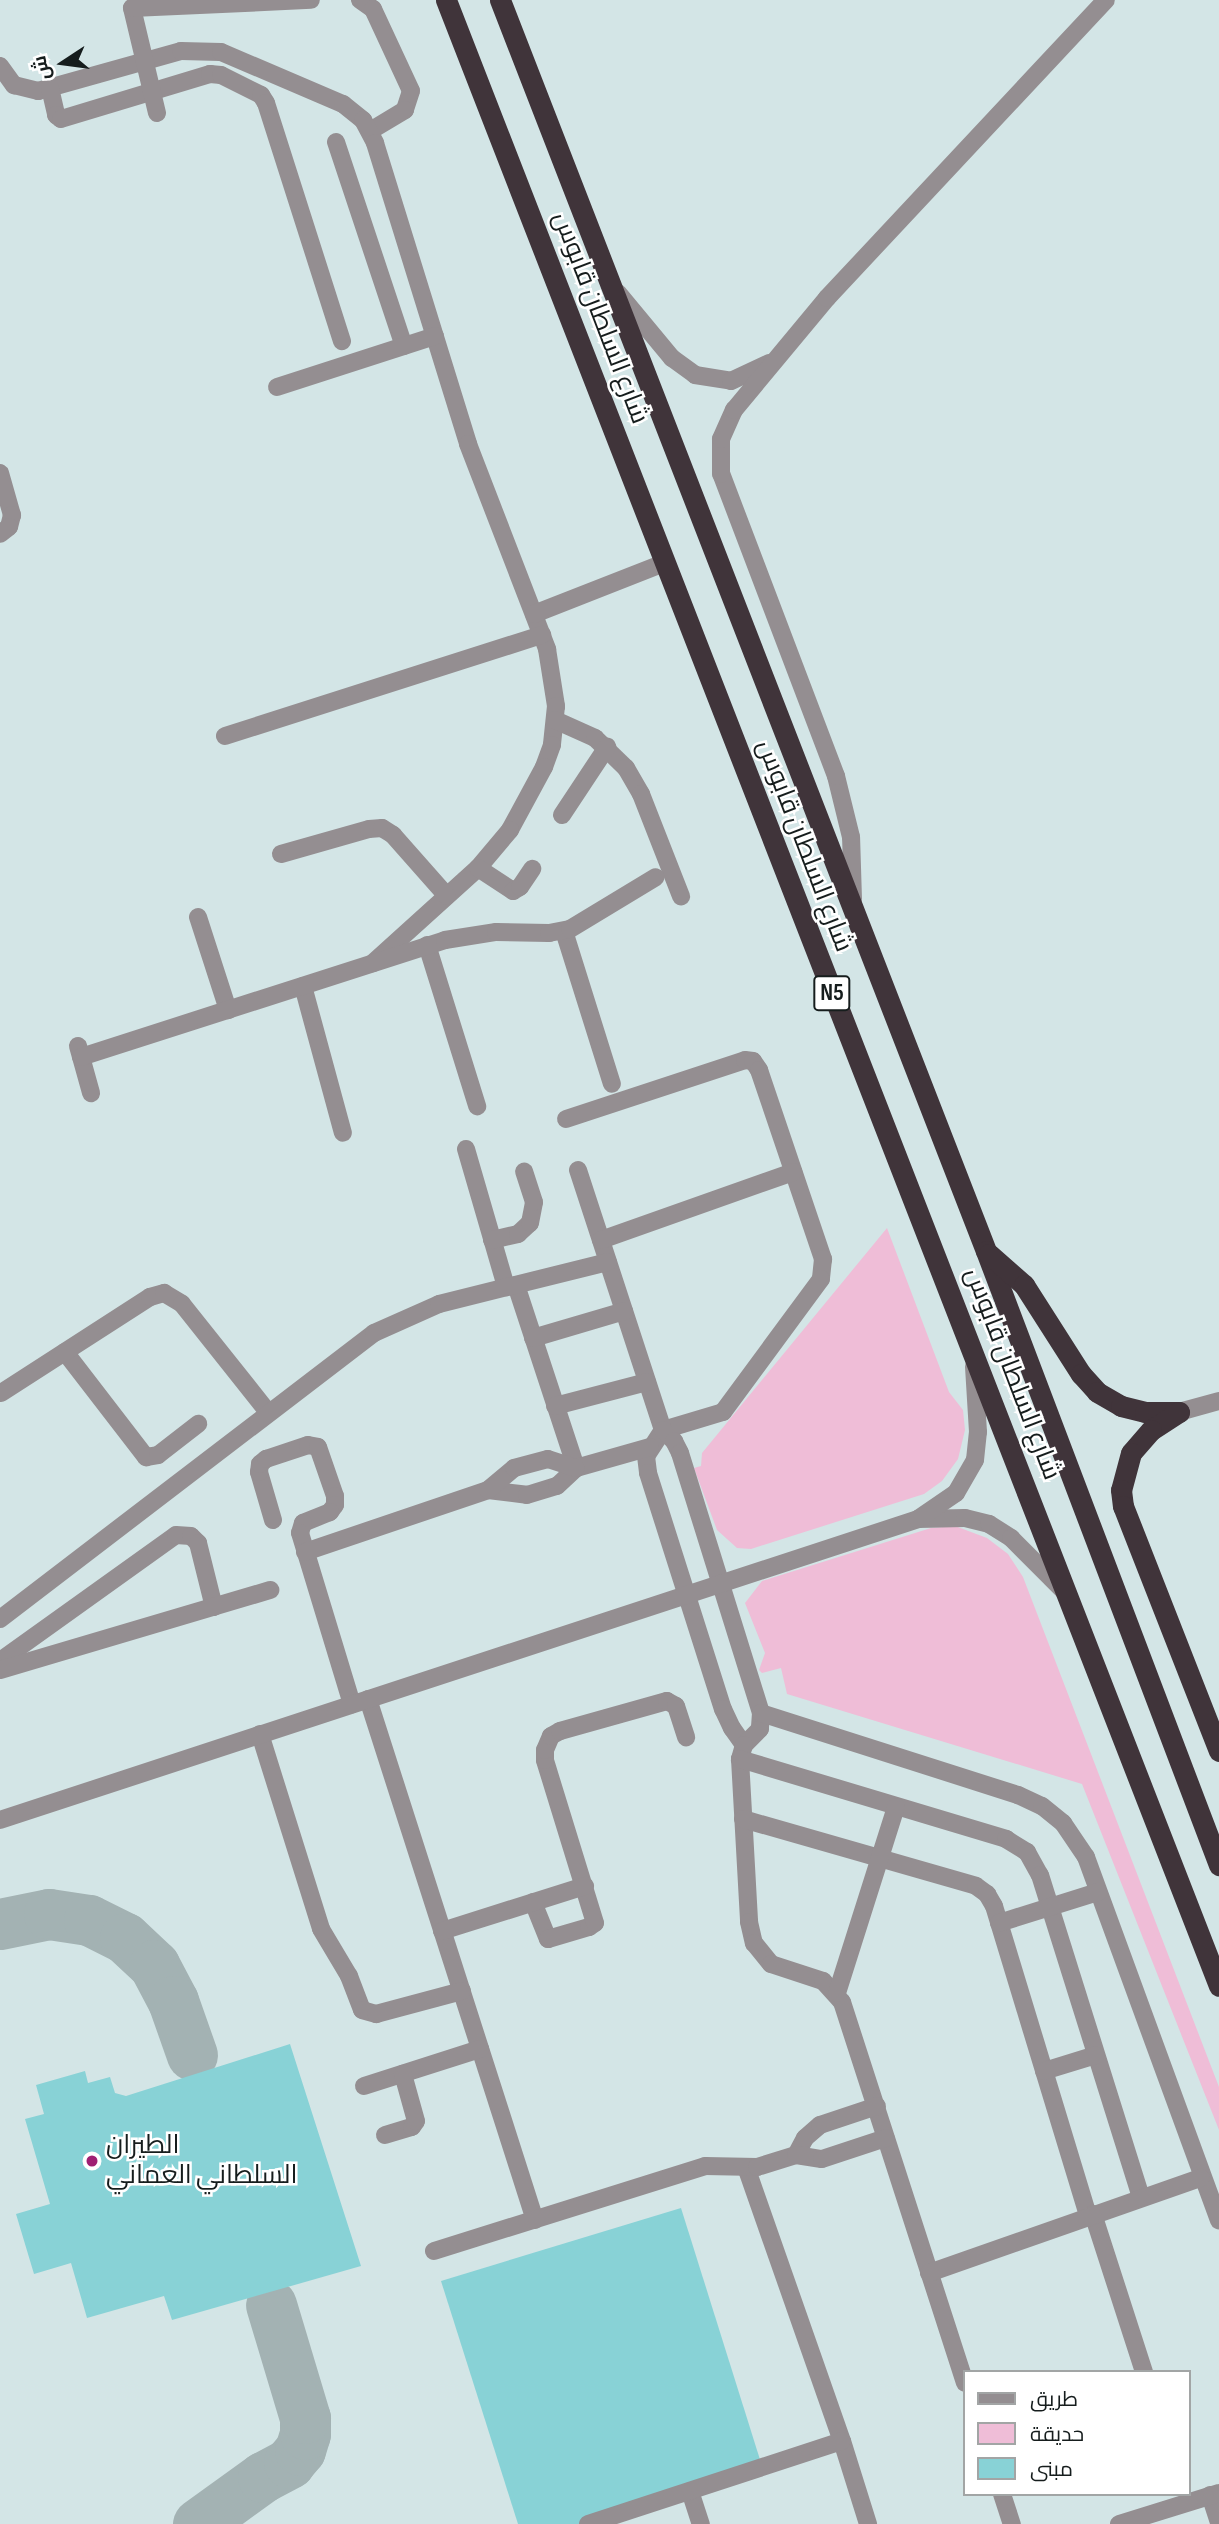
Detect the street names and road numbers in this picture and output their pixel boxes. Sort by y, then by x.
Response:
street label: شارع السلطان قابوس [545,208,655,428]
street label: شارع السلطان قابوس [749,736,859,956]
road number: N5 [813,973,851,1014]
street label: شارع السلطان قابوس [957,1264,1067,1484]

